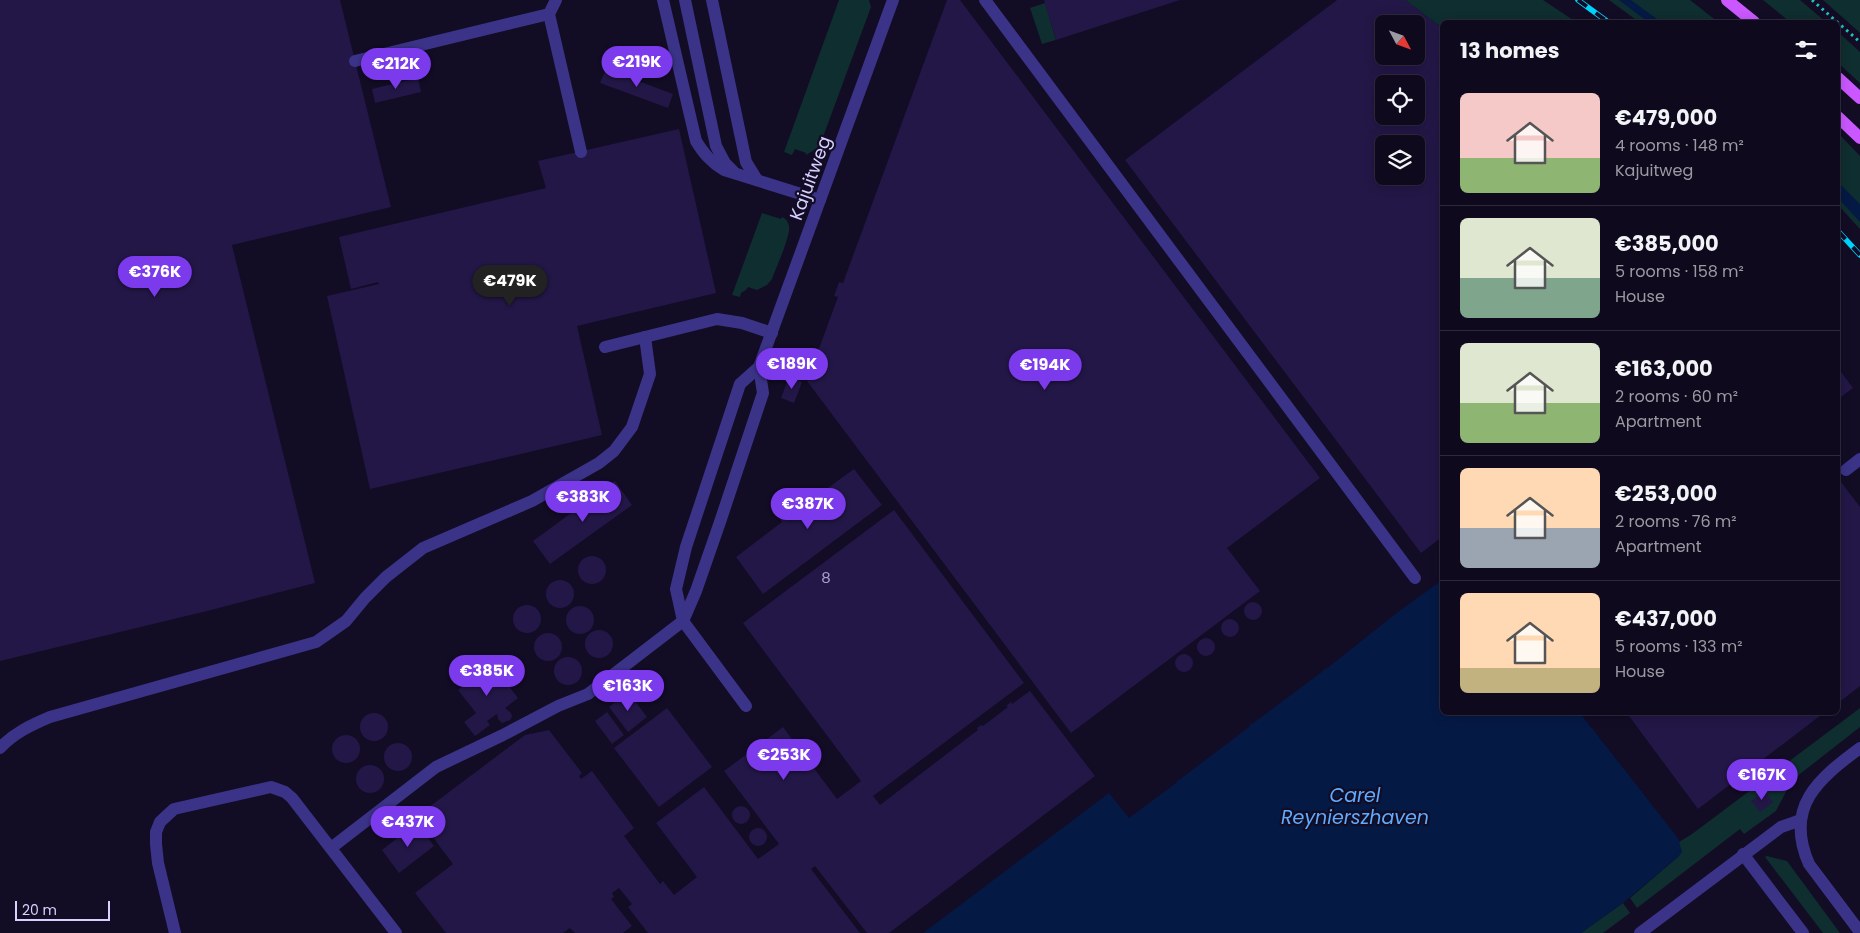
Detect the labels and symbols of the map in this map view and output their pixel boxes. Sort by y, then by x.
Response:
north arrow [1375,15,1425,65]
pin: €219K [602,46,672,88]
pin: €212K [361,48,431,90]
street label: Kajuitweg [783,132,837,224]
pin: €376K [120,256,190,298]
pin: €479K [475,264,545,307]
pin: €189K [757,348,827,390]
pin: €194K [1010,348,1080,391]
pin: €383K [548,480,618,523]
pin: €387K [773,488,843,530]
house number: 8 [821,567,831,588]
pin: €385K [452,654,522,697]
pin: €163K [593,670,663,712]
pin: €253K [749,738,819,781]
pin: €167K [1727,758,1797,801]
water label: Carel Reynierszhaven [1281,782,1429,831]
pin: €437K [373,806,443,848]
scale bar [15,898,110,921]

